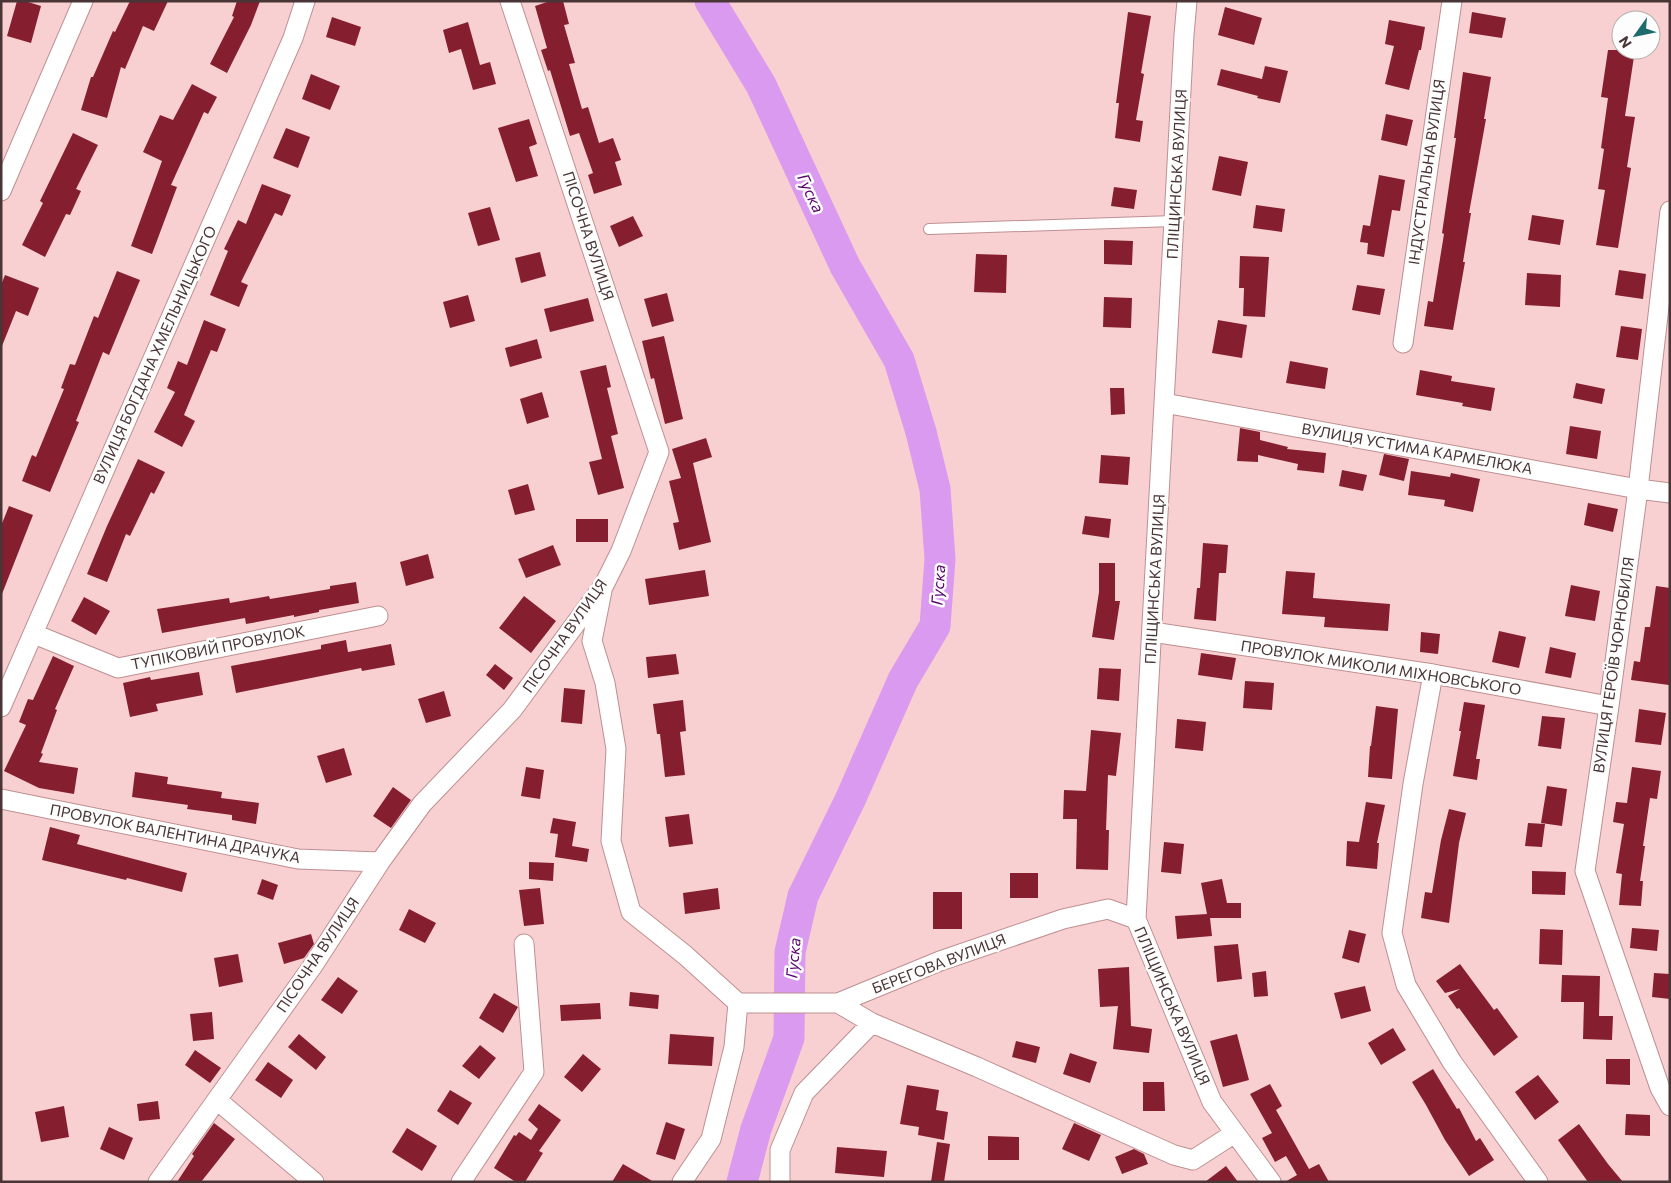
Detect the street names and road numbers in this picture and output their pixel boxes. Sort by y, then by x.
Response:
street label: ІНДУСТРІАЛЬНА ВУЛИЦЯ [1404,78,1448,266]
street label: ПЛІЩИНСЬКА ВУЛИЦЯ [1163,88,1189,260]
street label: ПІСОЧНА ВУЛИЦЯ [560,169,618,303]
street label: ВУЛИЦЯ БОГДАНА ХМЕЛЬНИЦЬКОГО [89,223,219,486]
street label: ВУЛИЦЯ УСТИМА КАРМЕЛЮКА [1300,419,1534,477]
street label: ПЛІЩИНСЬКА ВУЛИЦЯ [1141,493,1167,665]
street label: ВУЛИЦЯ ГЕРОЇВ ЧОРНОБИЛЯ [1589,556,1637,774]
street label: ПІСОЧНА ВУЛИЦЯ [518,575,610,696]
street label: ТУПІКОВИЙ ПРОВУЛОК [129,621,306,673]
street label: ПРОВУЛОК МИКОЛИ МІХНОВСЬКОГО [1240,636,1523,698]
street label: ПРОВУЛОК ВАЛЕНТИНА ДРАЧУКА [48,800,302,866]
street label: ПІСОЧНА ВУЛИЦЯ [272,894,362,1015]
street label: ПЛІЩИНСЬКА ВУЛИЦЯ [1131,924,1215,1088]
street label: БЕРЕГОВА ВУЛИЦЯ [869,929,1008,997]

